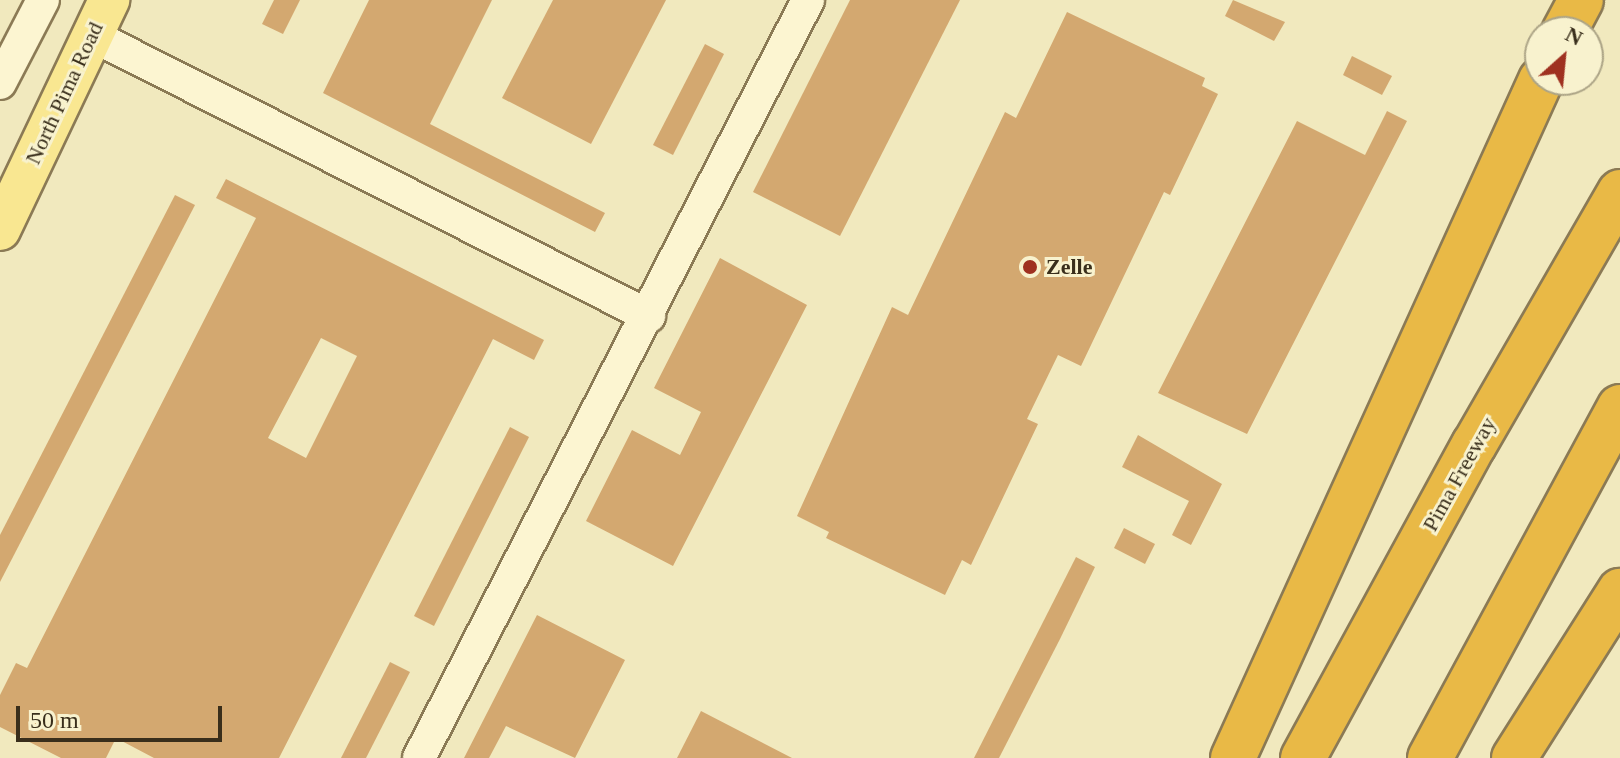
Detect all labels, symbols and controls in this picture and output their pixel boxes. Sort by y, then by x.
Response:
north arrow [1524,16,1604,96]
street label: North Pima Road [19,18,109,168]
text: N [1561,21,1587,51]
place label: Zelle [1046,254,1092,280]
marker: Zelle [1021,258,1039,276]
street label: Pima Freeway [1417,412,1501,536]
scale bar [20,690,226,740]
text: 50 m [30,707,79,733]

